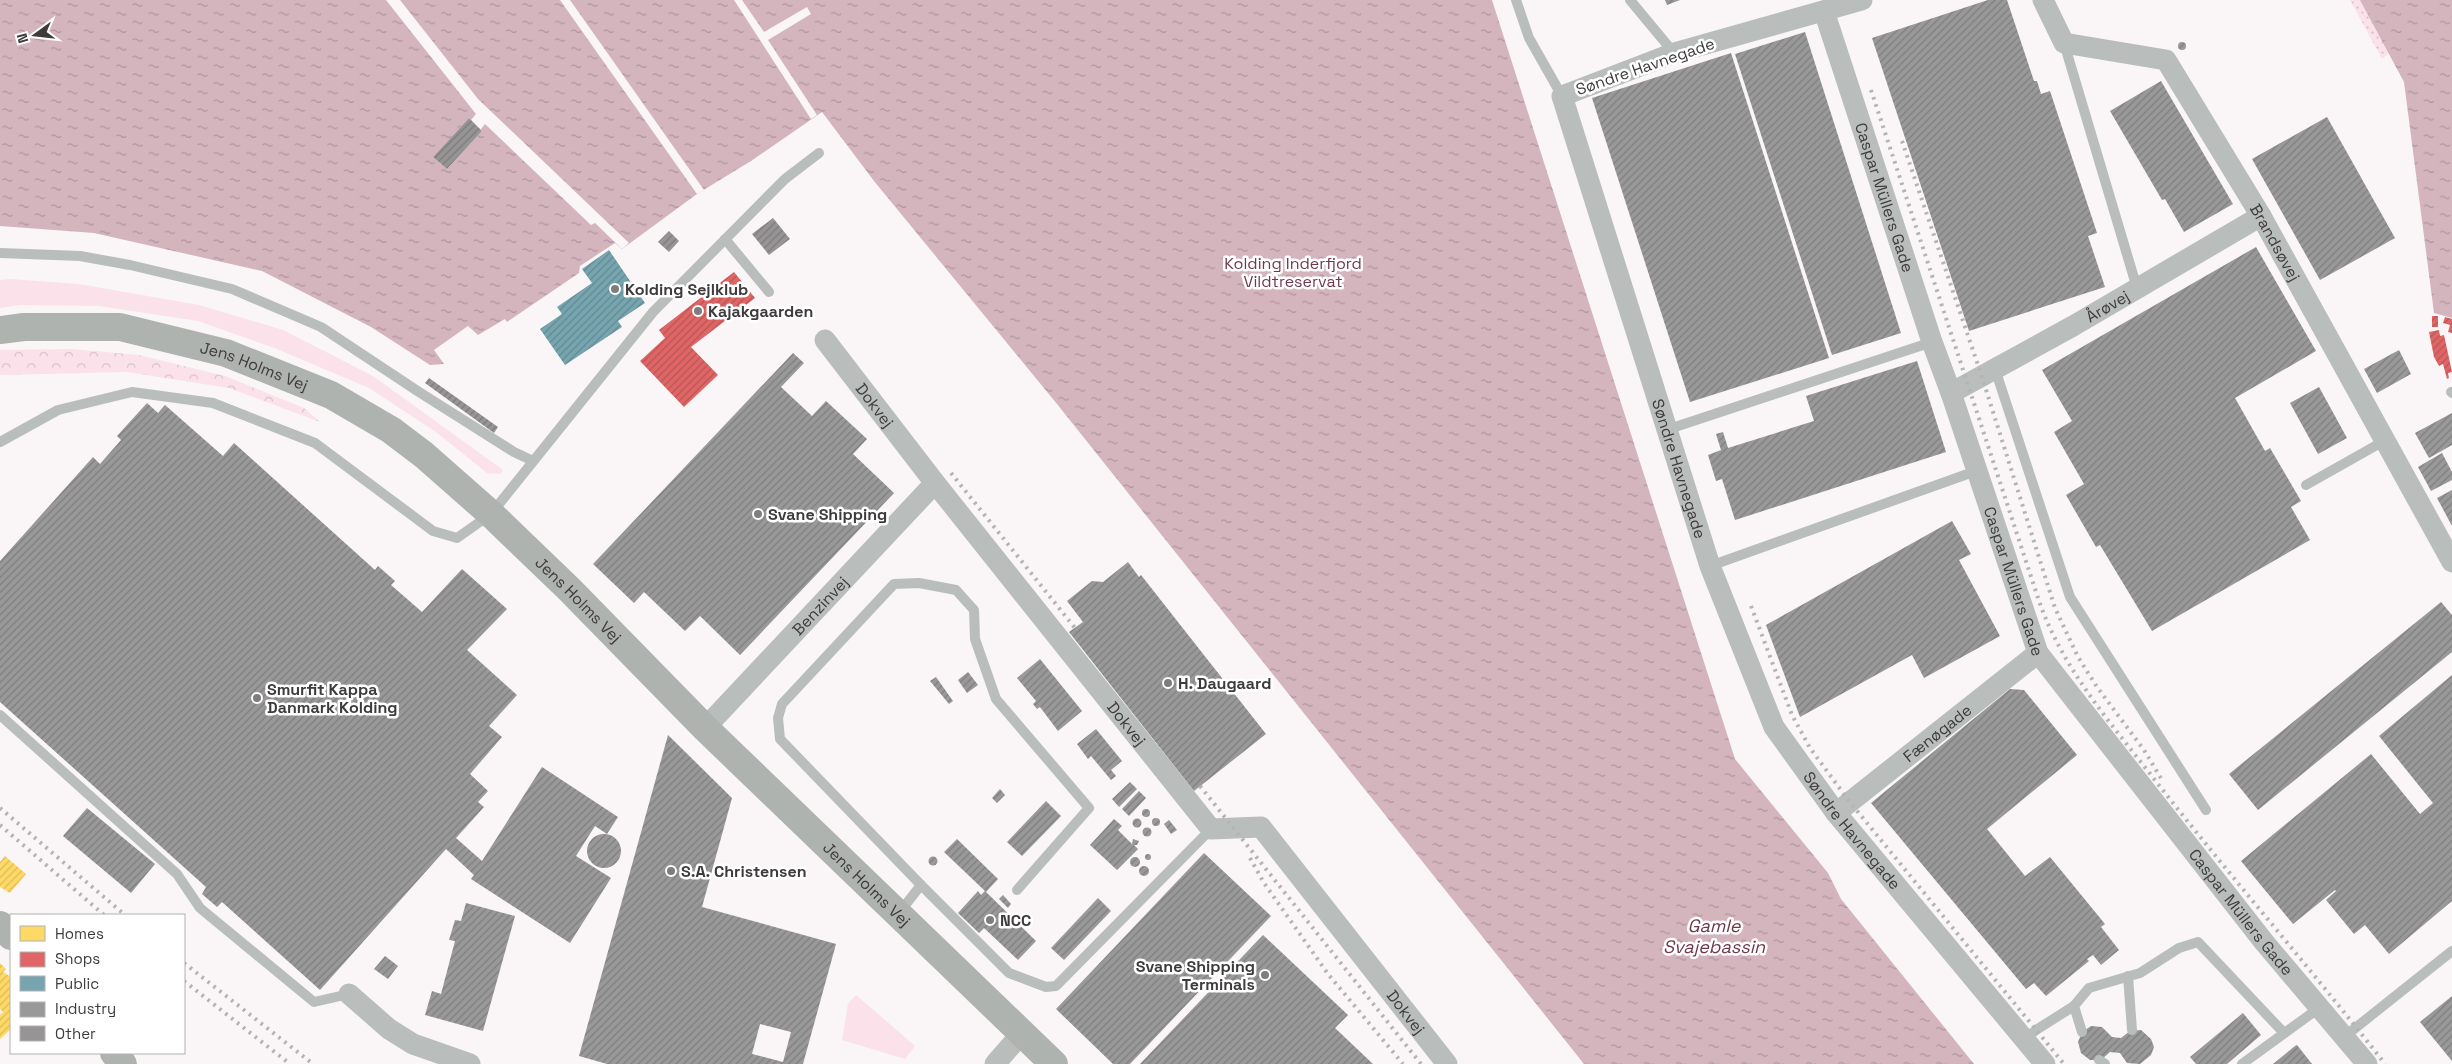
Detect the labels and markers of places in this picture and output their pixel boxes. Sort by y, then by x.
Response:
place label: Kolding Sejlklub [625,279,748,300]
marker: Kolding Sejlklub [609,283,621,295]
place label: Kajakgaarden [708,301,813,322]
marker: Kajakgaarden [692,305,704,317]
place label: Svane Shipping [768,504,887,525]
marker: Svane Shipping [752,508,764,520]
place label: H. Daugaard [1178,673,1271,694]
marker: H. Daugaard [1162,677,1174,689]
place label: Smurfit Kappa Danmark Kolding [267,679,397,718]
marker: Smurfit Kappa Danmark Kolding [251,692,263,704]
place label: S.A. Christensen [681,861,807,882]
marker: S.A. Christensen [665,865,677,877]
place label: NCC [1000,910,1031,931]
marker: NCC [984,914,996,926]
place label: Svane Shipping Terminals [1136,956,1255,995]
marker: Svane Shipping Terminals [1259,969,1271,981]

